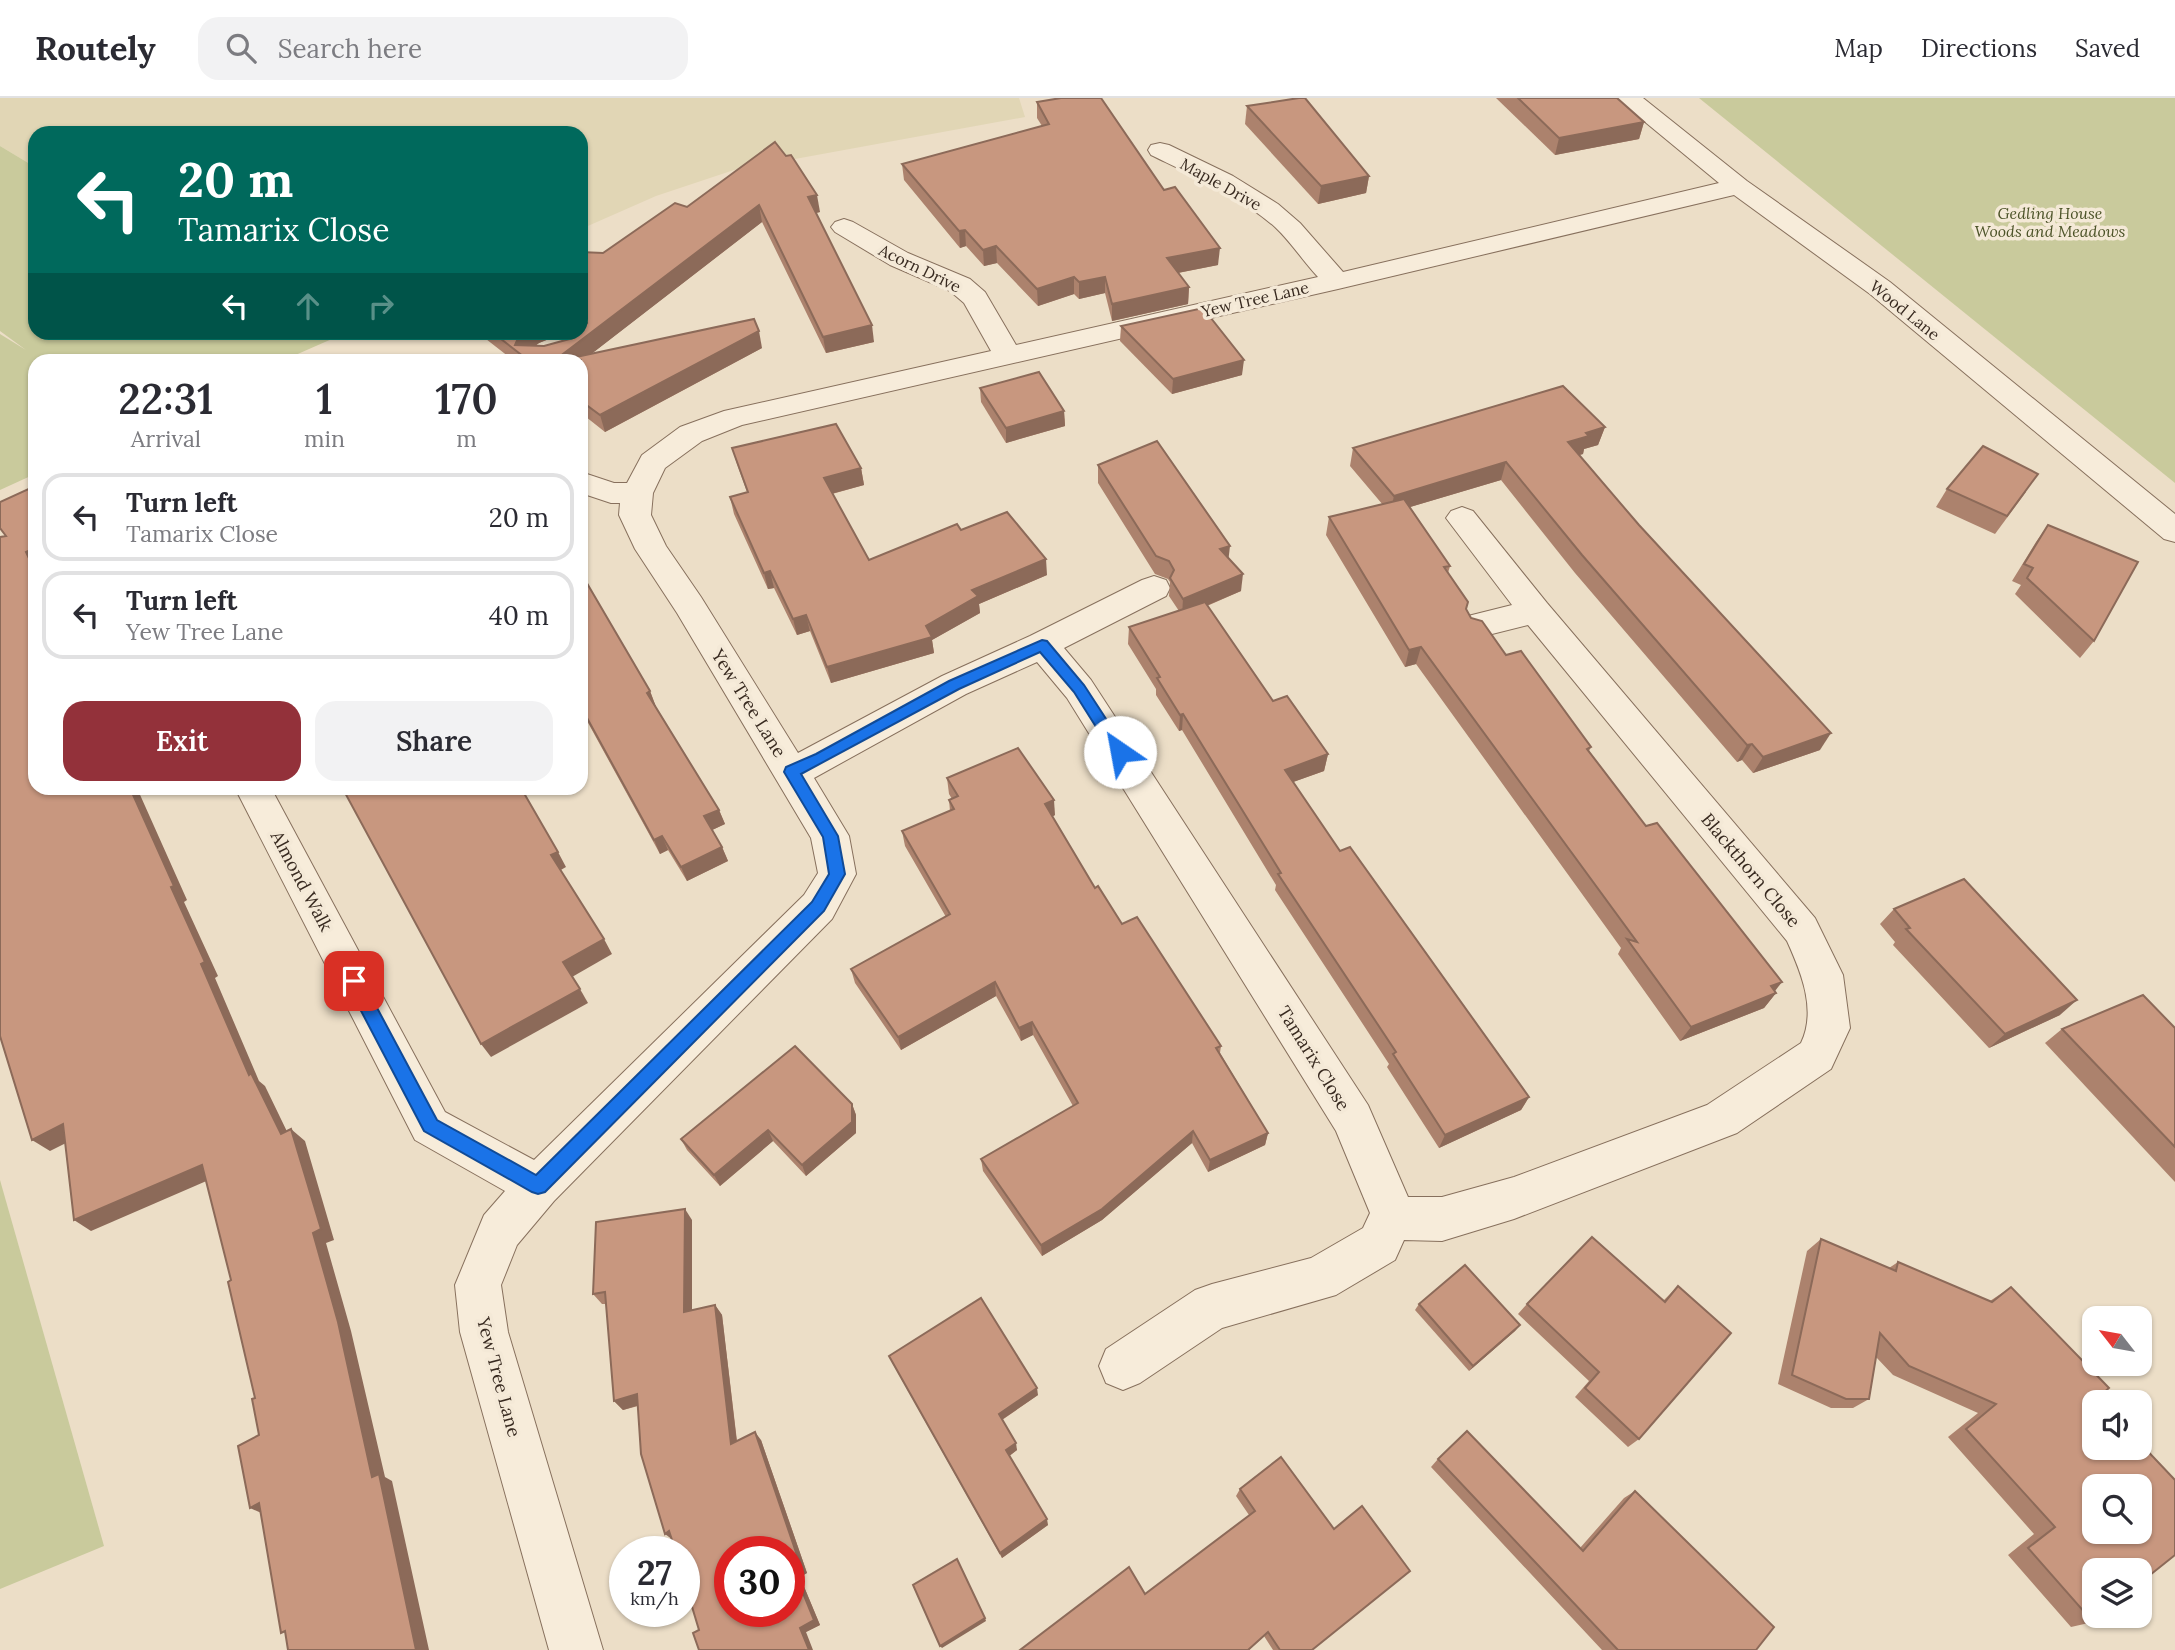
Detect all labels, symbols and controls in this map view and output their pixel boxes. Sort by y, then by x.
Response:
search box [198,17,688,80]
text: Routely [35,27,156,69]
icon: search [222,29,260,67]
text: Search here [278,32,422,65]
text: Map [1834,33,1883,64]
text: Directions [1921,33,2037,64]
text: Saved [2075,33,2140,64]
text: 20 m [178,148,293,210]
street label: Maple Drive [1177,153,1265,215]
icon: left [63,154,154,245]
park label: Gedling House Woods and Meadows [1975,203,2126,241]
text: Tamarix Close [178,209,390,250]
street label: Acorn Drive [875,239,965,297]
street label: Wood Lane [1866,276,1944,344]
street label: Yew Tree Lane [1198,277,1311,321]
icon: left [216,287,254,325]
icon: ahead [289,287,327,325]
icon: right [362,287,400,325]
text: 22:31 [118,372,214,426]
text: 1 [316,372,333,426]
text: 170 [435,372,498,426]
text: Arrival [131,424,201,453]
text: min [304,424,345,453]
text: m [456,424,477,453]
text: Turn left [126,486,237,519]
icon: left [67,498,105,536]
text: 20 m [489,501,549,534]
text: Tamarix Close [126,519,278,548]
text: Turn left [126,584,237,617]
icon: left [67,596,105,634]
text: 40 m [489,599,549,632]
text: Yew Tree Lane [126,617,283,646]
street label: Yew Tree Lane [706,644,792,762]
button: Exit [63,701,301,781]
button: Share [315,701,553,781]
position arrow [1083,715,1157,789]
street label: Blackthorn Close [1696,808,1806,932]
street label: Almond Walk [265,826,338,935]
pin [324,951,384,1011]
icon: arrive [335,962,373,1000]
street label: Tamarix Close [1273,1001,1355,1115]
north arrow [2082,1306,2152,1376]
map controls [2082,1306,2152,1628]
street label: Yew Tree Lane [472,1314,526,1440]
button: sound [2082,1390,2152,1460]
button: search [2082,1474,2152,1544]
speed limit sign: 30 [714,1536,805,1627]
text: 27 [637,1550,672,1595]
button: layers [2082,1558,2152,1628]
text: km/h [630,1587,679,1610]

